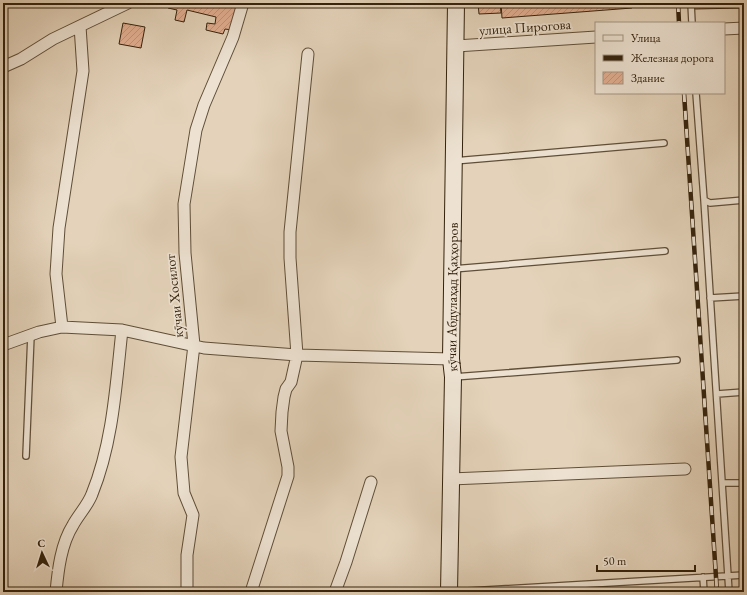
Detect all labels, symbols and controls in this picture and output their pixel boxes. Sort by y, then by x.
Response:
street label: улица Пирогова [478,15,572,39]
legend [595,22,725,94]
text: Улица [630,30,661,46]
text: Железная дорога [630,50,714,66]
text: Здание [631,70,665,86]
street label: кӯчаи Абдулаҳад Қаҳҳоров [442,222,462,373]
street label: кӯчаи Хосилот [161,253,187,339]
north arrow [22,533,62,573]
text: С [37,536,46,550]
scale bar [597,547,695,573]
text: 50 m [603,553,627,569]

